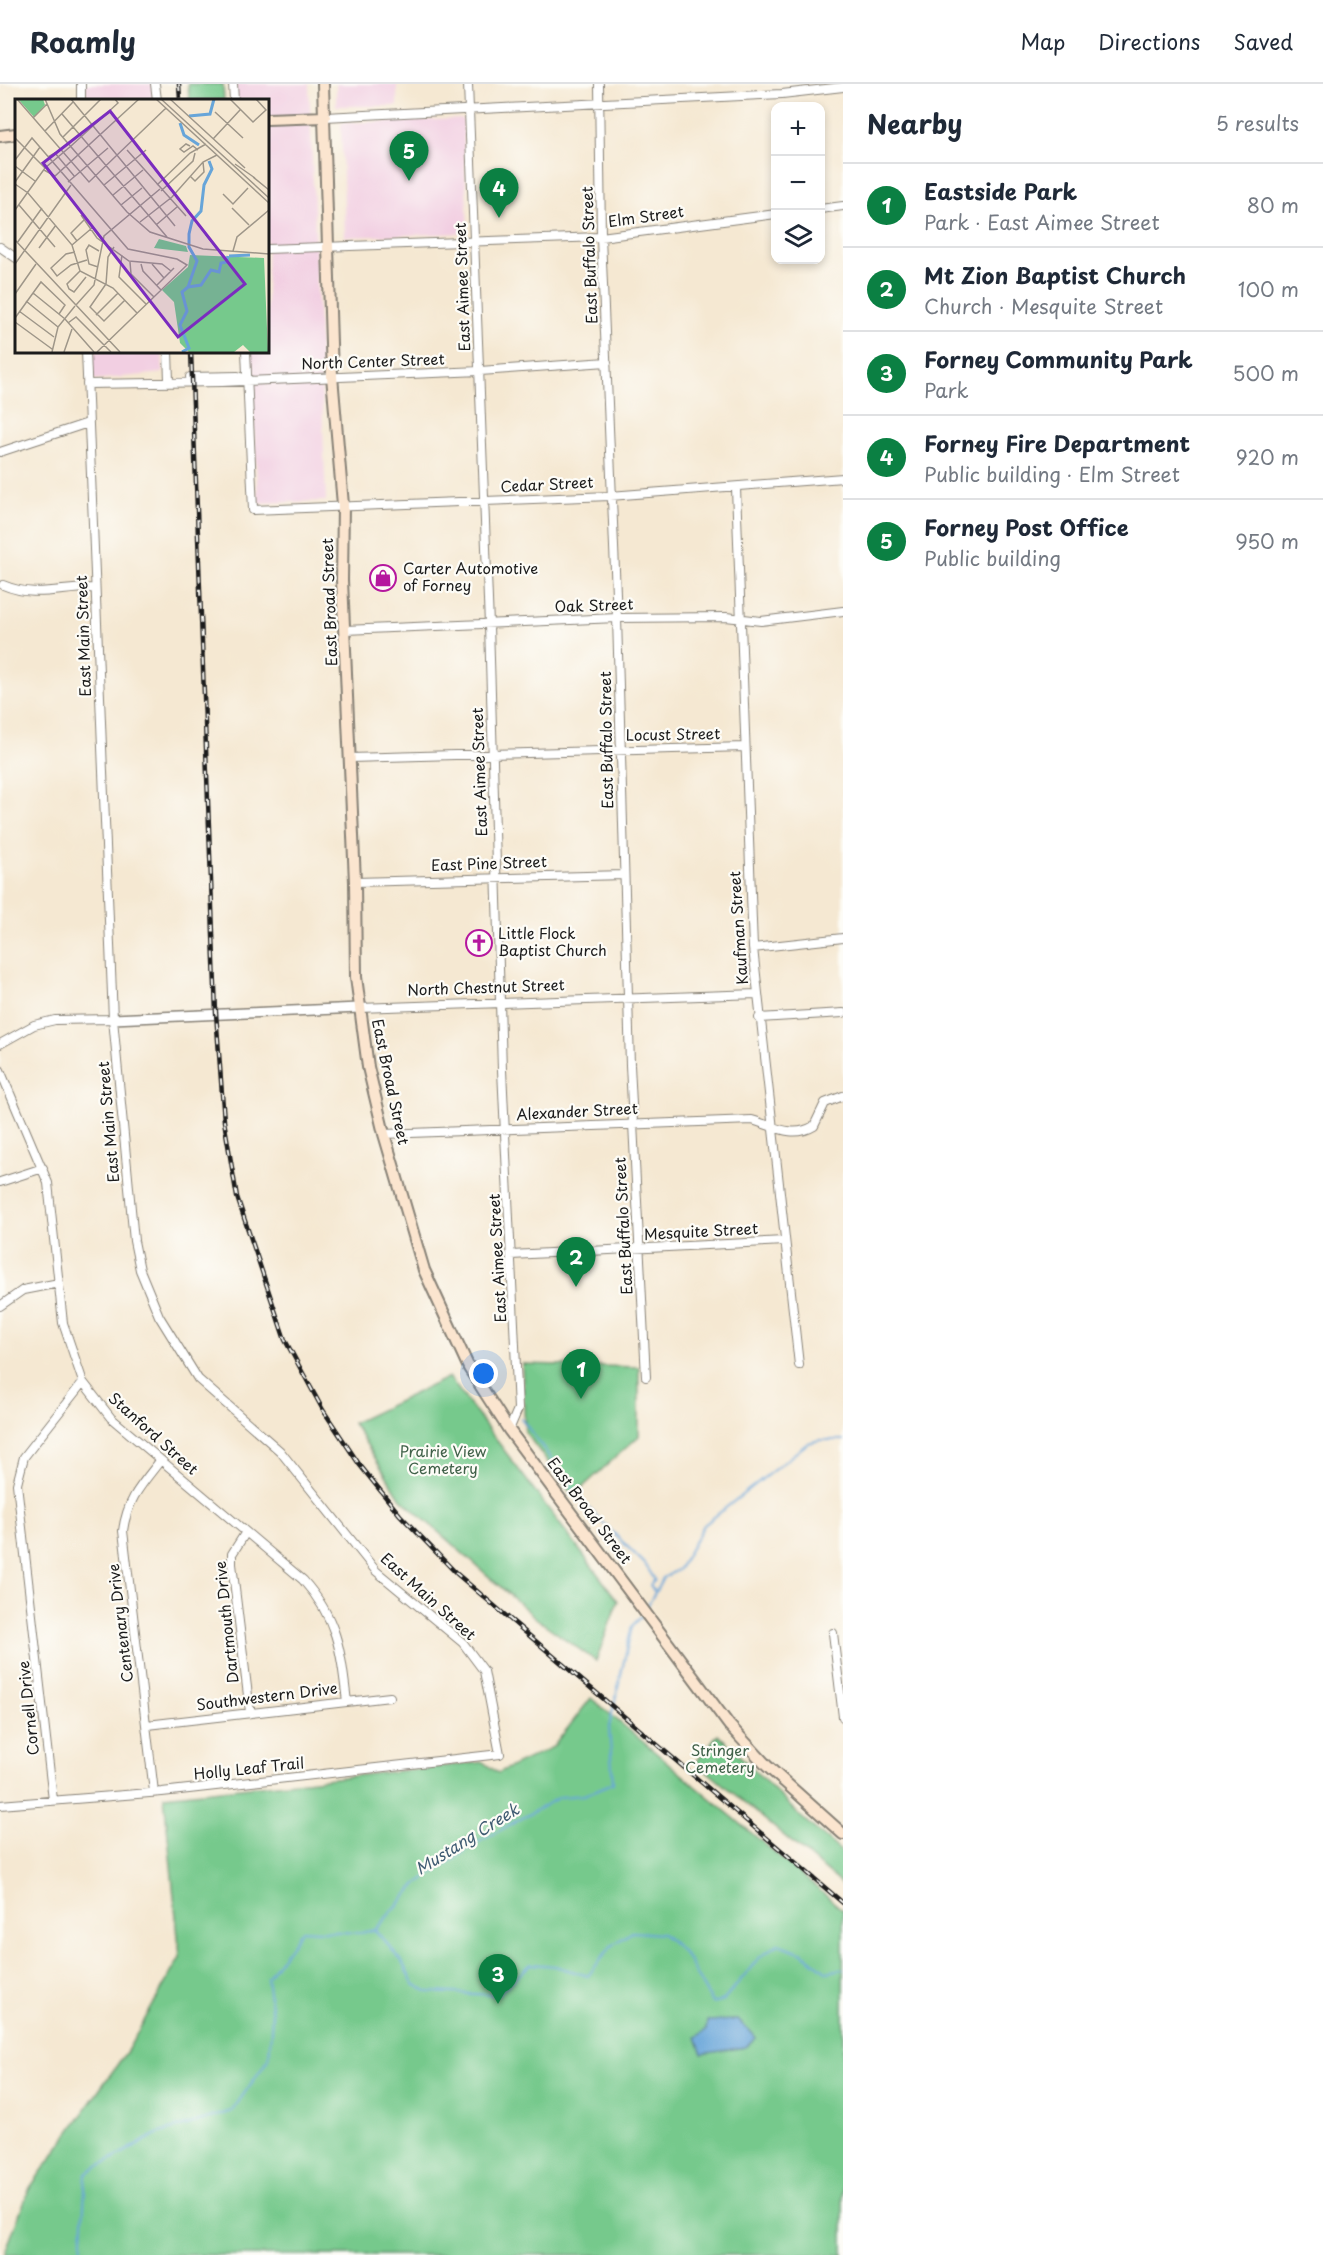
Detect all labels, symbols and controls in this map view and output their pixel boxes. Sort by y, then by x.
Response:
text: Roamly [30,20,136,63]
text: Map [1020,25,1065,57]
text: Directions [1098,25,1200,57]
text: Saved [1233,25,1293,57]
inset map [15,99,268,352]
map controls [771,102,825,264]
button: + [771,102,825,156]
text: Nearby [867,104,962,143]
text: 5 results [1216,108,1299,138]
pin: 5 [390,132,428,181]
button: − [771,156,825,210]
pin: 4 [480,168,518,218]
text: Eastside Park [924,174,1077,207]
street label: East Buffalo Street [575,186,602,324]
text: 1 [882,190,891,220]
text: 80 m [1247,190,1299,220]
street label: Elm Street [607,199,685,232]
text: Park · East Aimee Street [924,207,1160,237]
button: layers [771,210,825,264]
street label: East Aimee Street [448,222,475,352]
text: Mt Zion Baptist Church [924,258,1186,291]
text: 2 [879,274,894,304]
text: 100 m [1238,274,1299,304]
text: Church · Mesquite Street [924,291,1163,321]
text: Forney Community Park [924,342,1193,375]
street label: North Center Street [301,347,445,374]
text: 3 [880,358,893,388]
text: 500 m [1232,358,1299,388]
text: Park [924,375,969,405]
text: Forney Fire Department [924,426,1190,459]
text: 4 [880,442,893,472]
text: 920 m [1236,442,1299,472]
text: Public building · Elm Street [924,459,1180,489]
street label: Cedar Street [500,470,594,497]
text: Forney Post Office [924,510,1129,543]
text: 5 [880,526,893,556]
text: 950 m [1235,526,1299,556]
street label: East Broad Street [315,538,342,667]
text: Public building [924,543,1061,573]
place label: Carter Automotive of Forney [403,556,538,596]
shop icon: Carter Automotive of Forney [368,563,398,593]
street label: East Main Street [69,575,96,697]
street label: Oak Street [554,592,634,617]
street label: East Buffalo Street [593,671,618,809]
street label: East Aimee Street [465,707,492,837]
street label: Locust Street [626,721,720,746]
street label: East Pine Street [431,849,547,876]
street label: Kaufman Street [722,870,753,986]
place label: Little Flock Baptist Church [498,921,607,961]
church icon: Little Flock Baptist Church [464,928,494,958]
street label: North Chestnut Street [407,972,565,1001]
street label: East Broad Street [367,1017,416,1147]
street label: East Main Street [91,1061,124,1184]
street label: Alexander Street [516,1096,638,1125]
street label: East Buffalo Street [607,1157,638,1295]
street label: East Aimee Street [482,1193,511,1323]
street label: Mesquite Street [643,1216,759,1245]
pin: 2 [556,1238,596,1287]
pin: 1 [562,1350,600,1399]
your location [469,1359,498,1388]
street label: Stanford Street [104,1386,204,1480]
park label: Prairie View Cemetery [400,1439,487,1479]
street label: East Broad Street [542,1452,638,1568]
street label: East Main Street [376,1547,482,1645]
street label: Dartmouth Drive [208,1560,243,1684]
street label: Centenary Drive [101,1562,138,1684]
street label: Cornell Drive [11,1660,44,1757]
street label: Southwestern Drive [195,1675,339,1716]
park label: Stringer Cemetery [685,1738,755,1778]
street label: Holly Leaf Trail [192,1750,305,1785]
water label: Mustang Creek [410,1796,524,1880]
pin: 3 [478,1954,518,2004]

